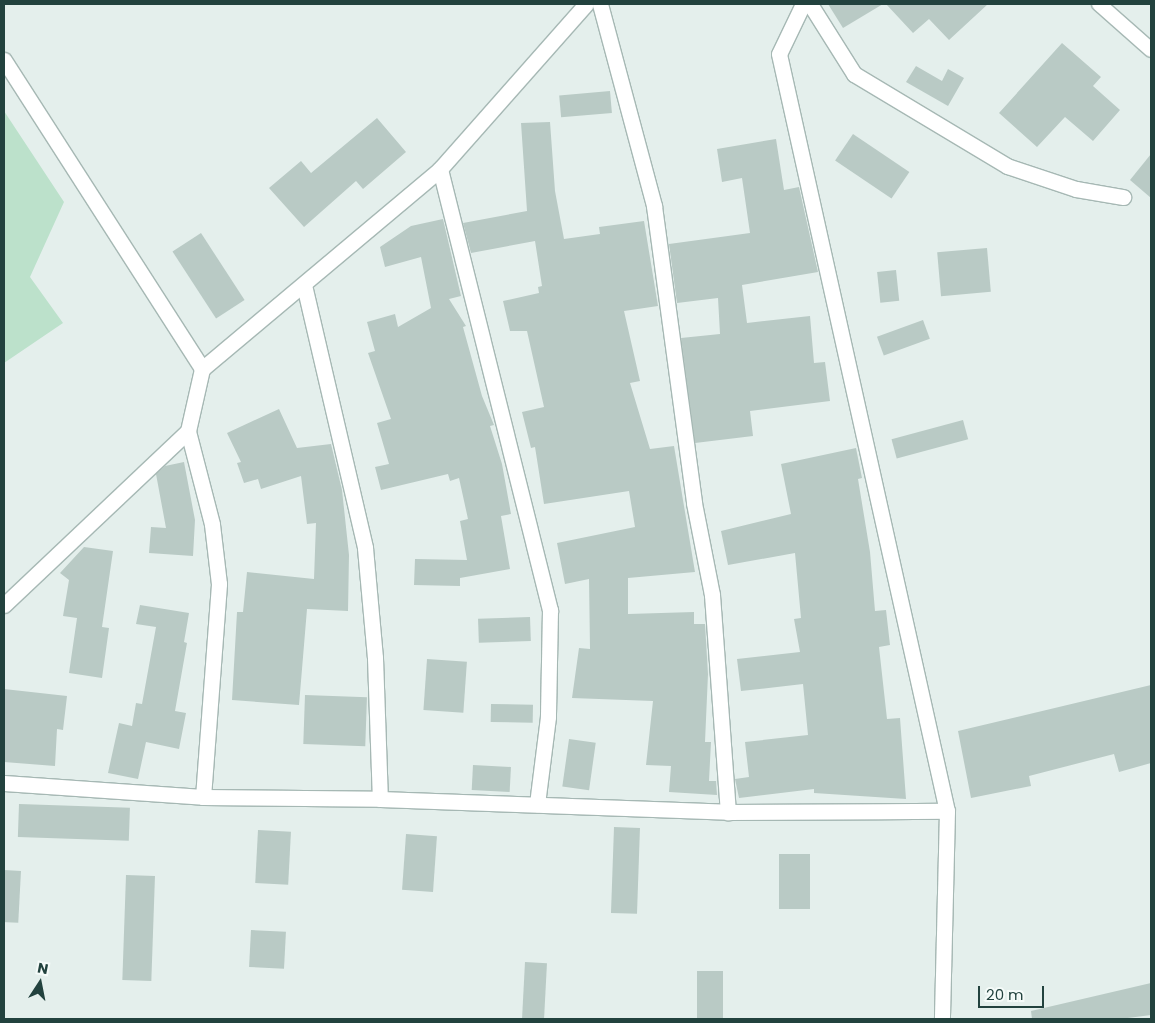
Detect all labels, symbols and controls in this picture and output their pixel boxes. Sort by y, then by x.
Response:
text: N [36,957,50,979]
north arrow [15,958,65,1008]
scale bar [980,976,1046,1008]
text: 20 m [986,984,1024,1005]

